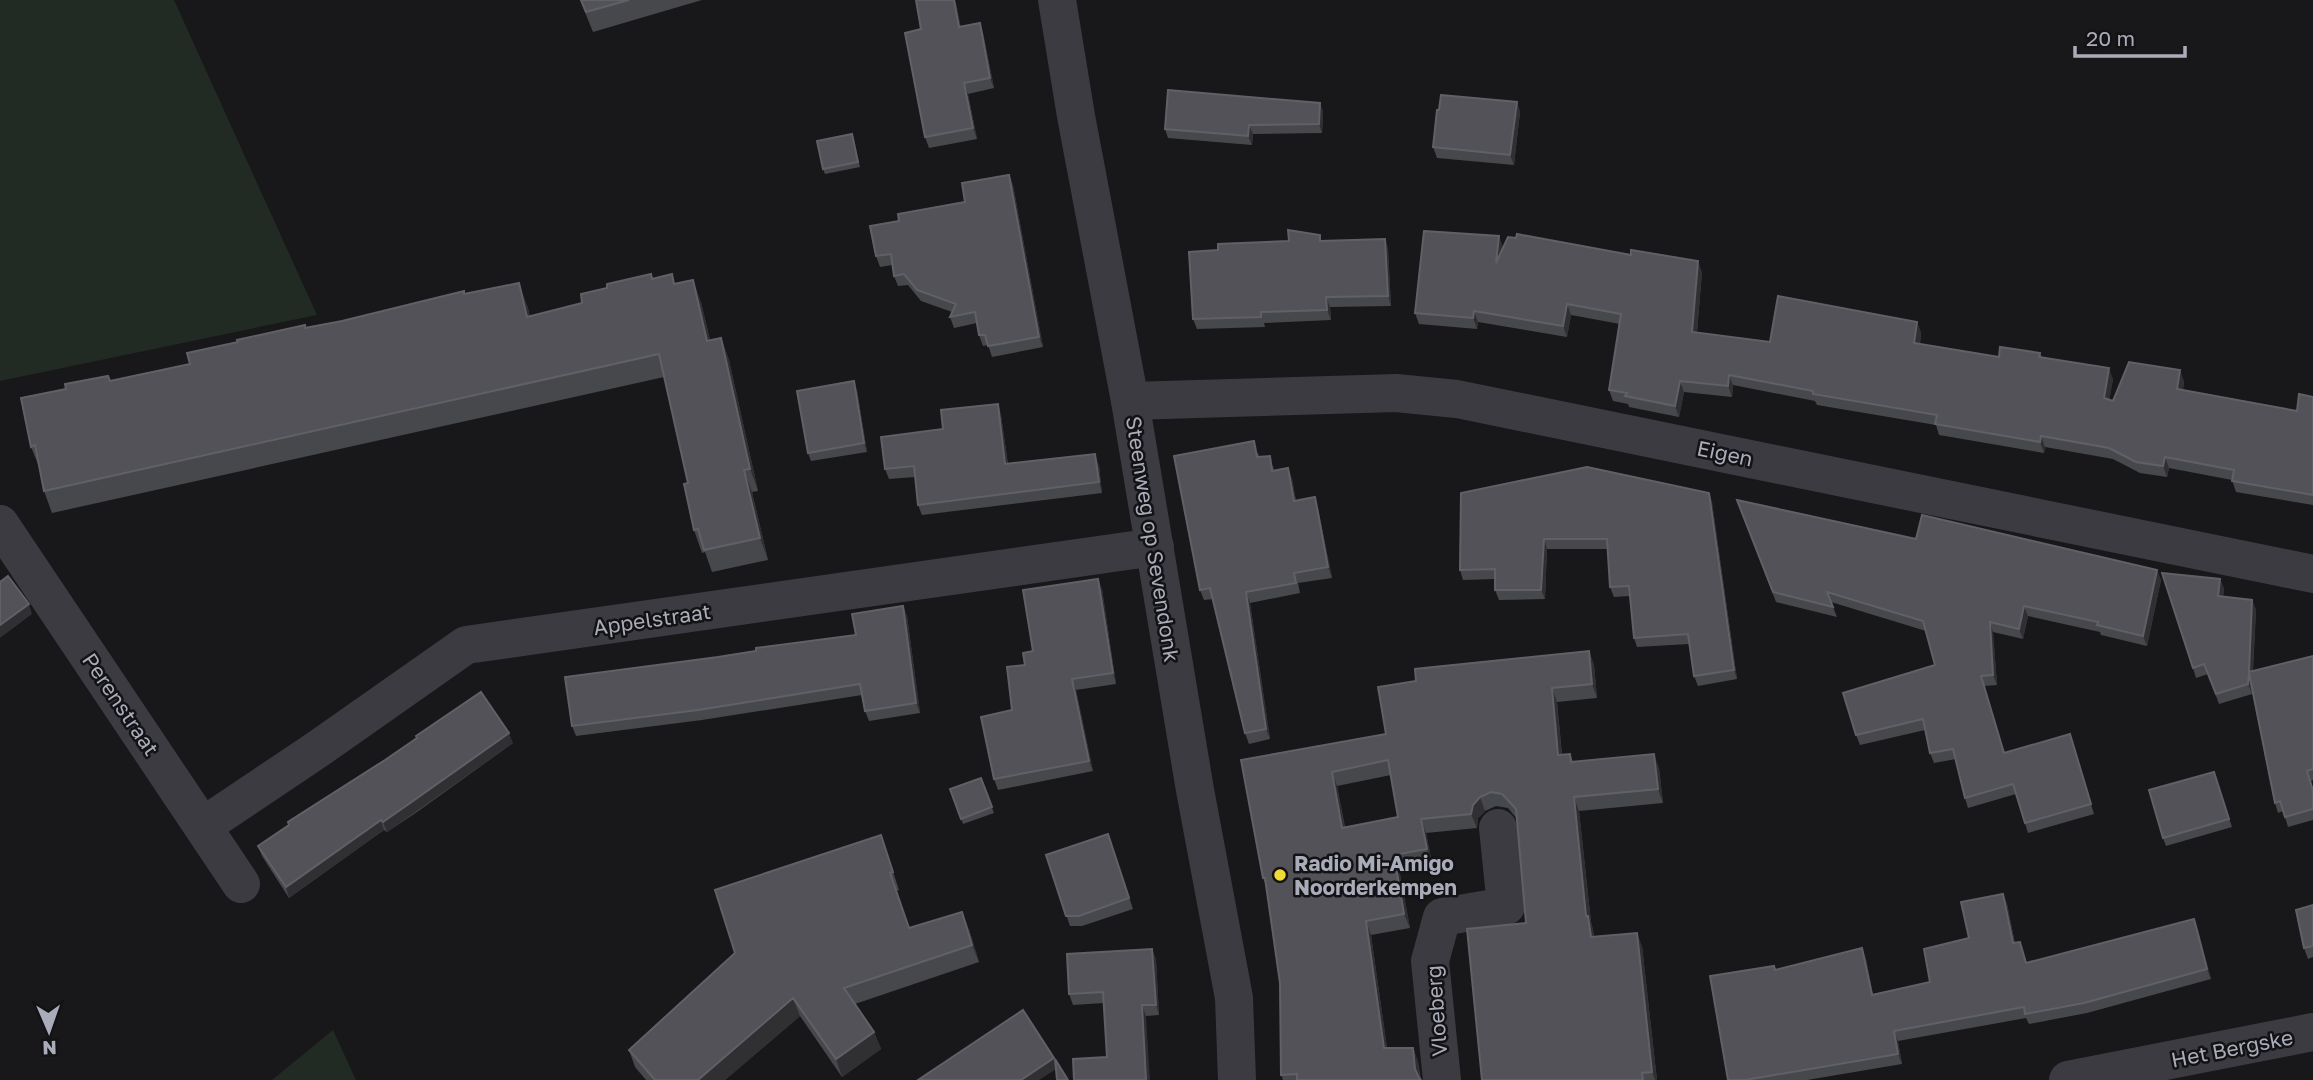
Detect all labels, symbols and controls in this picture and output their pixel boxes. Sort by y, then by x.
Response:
scale bar [2075,14,2185,58]
text: 20 m [2086,25,2135,51]
street label: Steenweg op Sevendonk [1121,414,1185,664]
street label: Eigen [1695,434,1755,472]
street label: Appelstraat [592,598,712,640]
street label: Perenstraat [77,648,165,760]
place label: Radio Mi-Amigo Noorderkempen [1294,850,1457,900]
marker: Radio Mi-Amigo Noorderkempen [1272,867,1288,883]
street label: Vloeberg [1420,965,1452,1057]
north arrow [14,996,84,1066]
street label: Het Bergske [2169,1023,2295,1073]
text: N [42,1037,57,1060]

